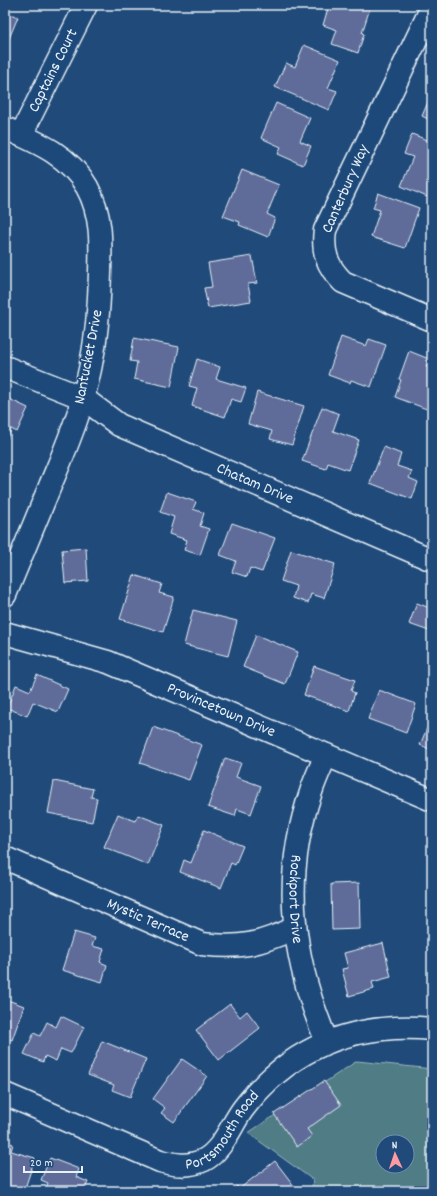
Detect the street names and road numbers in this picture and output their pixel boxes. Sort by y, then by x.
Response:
street label: Captains Court [23,25,84,116]
street label: Canterbury Way [316,141,376,237]
street label: Nantucket Drive [69,308,109,406]
street label: Chatam Drive [213,457,297,510]
street label: Provincetown Drive [163,677,279,744]
street label: Rockport Drive [282,853,309,945]
street label: Mystic Terrace [103,892,193,949]
street label: Portsmouth Road [184,1085,265,1176]

